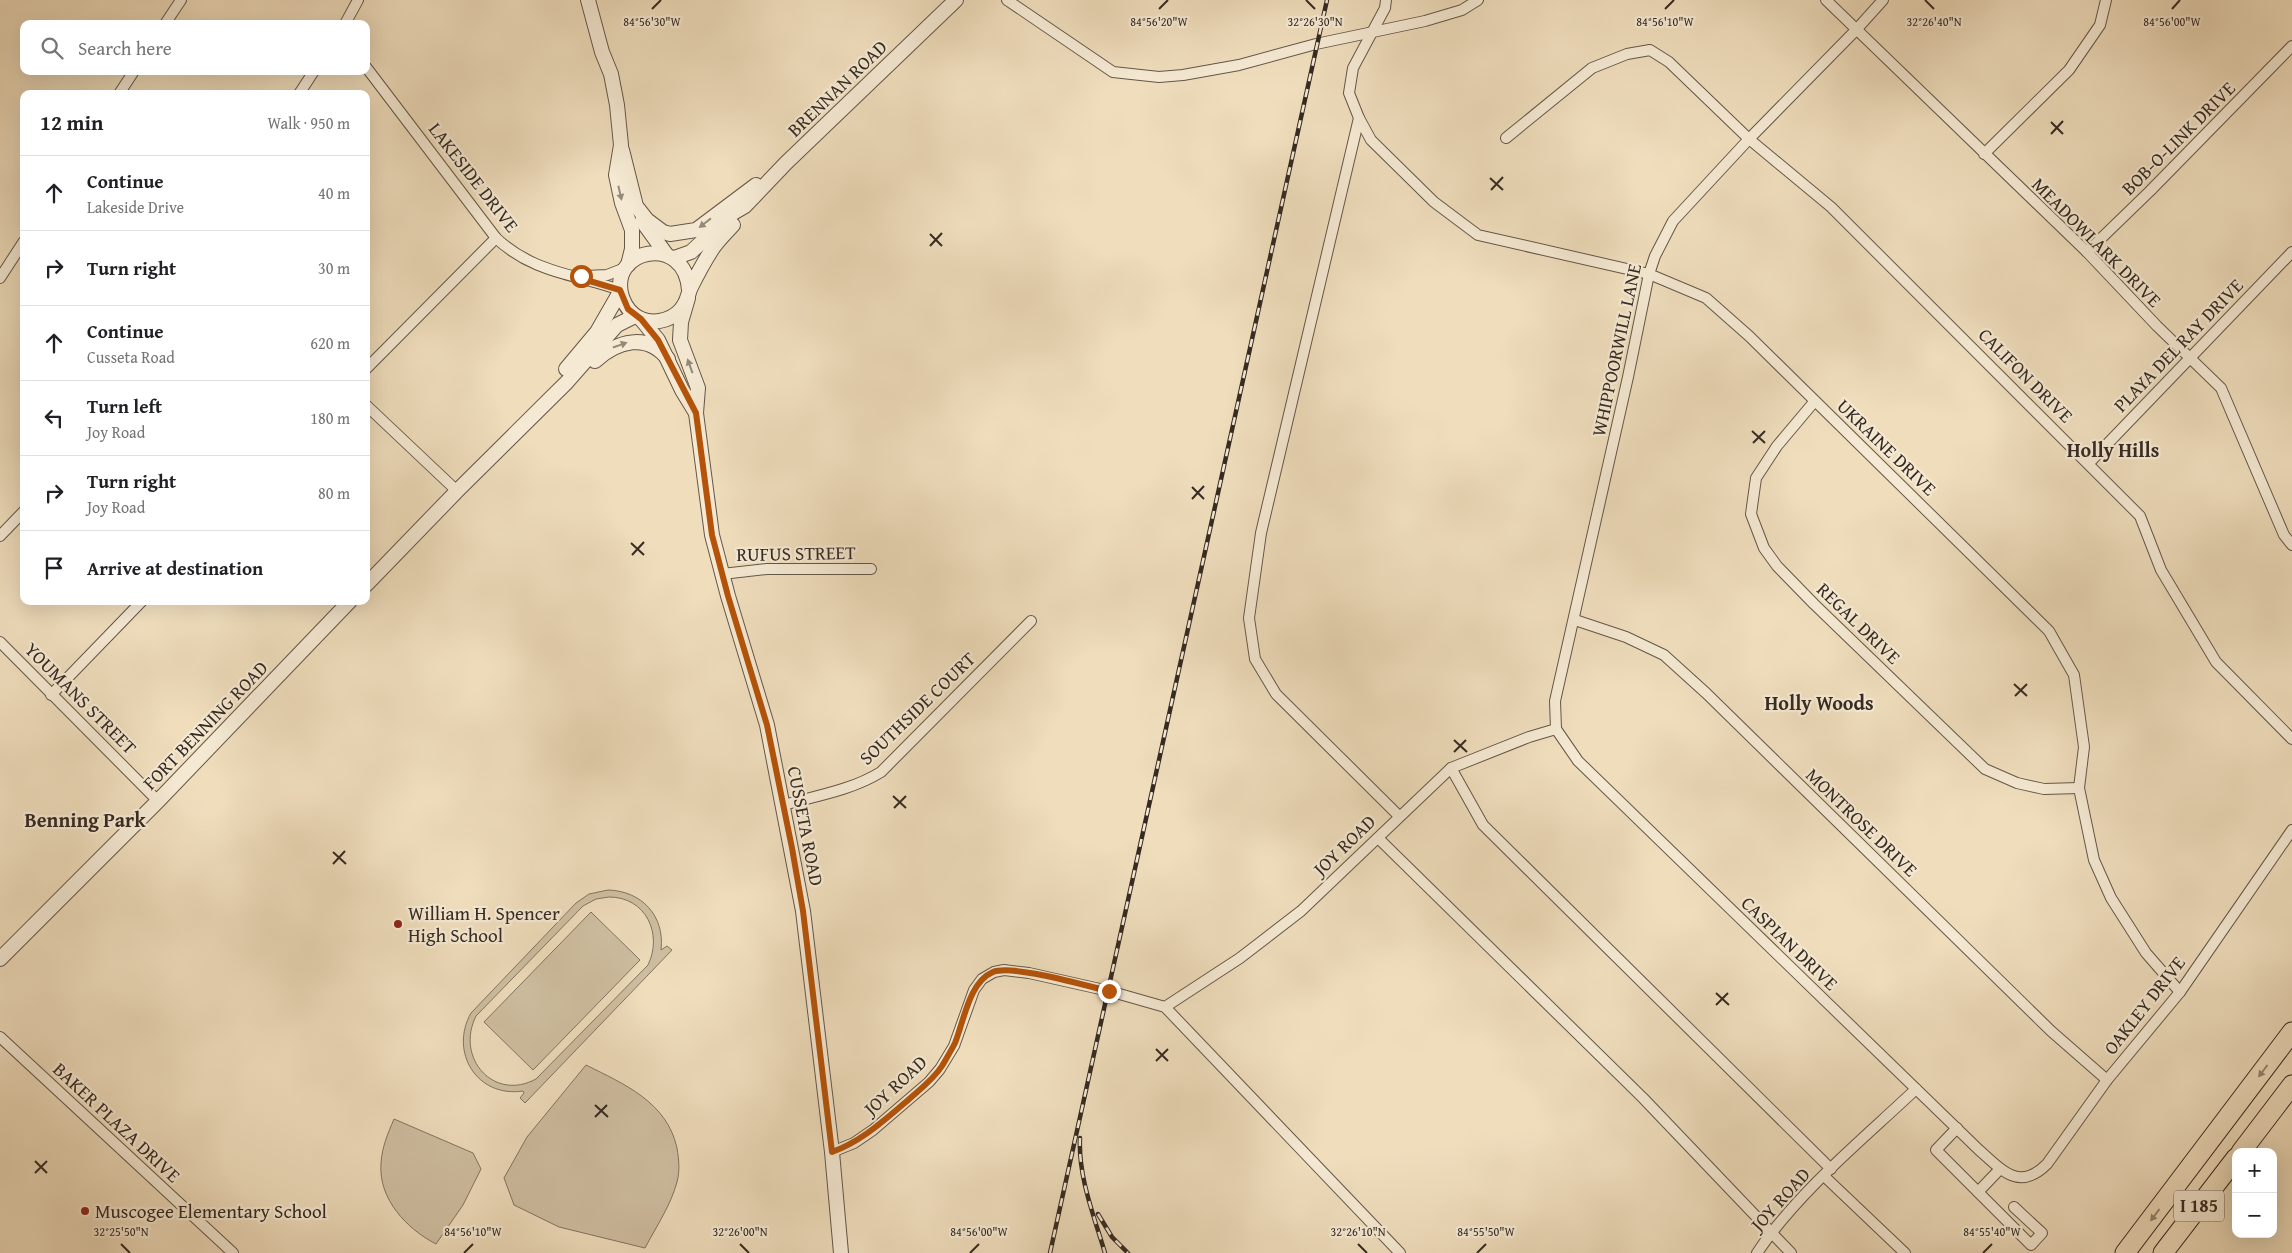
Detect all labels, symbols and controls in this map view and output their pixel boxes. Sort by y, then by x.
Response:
text: 84°56'30"W [623,13,682,30]
text: 84°56'20"W [1130,13,1189,30]
text: 32°26'30"N [1287,13,1343,30]
text: 84°56'10"W [1636,13,1695,30]
text: 32°26'40"N [1906,13,1962,30]
text: 84°56'00"W [2143,13,2202,30]
search box [20,20,370,75]
street label: BRENNAN ROAD [781,33,893,143]
icon: search [38,34,66,62]
text: Search here [78,34,172,62]
street label: BOB-O-LINK DRIVE [2115,74,2242,201]
text: 12 min [40,107,103,138]
text: Walk · 950 m [267,111,350,135]
street label: LAKESIDE DRIVE [422,116,526,238]
text: Continue [87,167,164,195]
street label: MEADOWLARK DRIVE [2026,171,2169,314]
icon: ahead [40,179,68,207]
text: 40 m [318,181,350,205]
one-way arrow [616,185,624,200]
text: Lakeside Drive [87,195,184,219]
one-way arrow [699,218,712,229]
icon: right [40,254,68,282]
text: Turn right [87,254,176,282]
text: 30 m [318,256,350,280]
street label: WHIPPOORWILL LANE [1584,261,1648,439]
route start [570,265,593,288]
street label: PLAYA DEL RAY DRIVE [2107,272,2250,418]
text: Continue [87,317,164,345]
street label: CALIFON DRIVE [1972,321,2080,429]
icon: ahead [40,329,68,357]
text: 620 m [310,331,350,355]
one-way arrow [613,340,628,348]
text: Cusseta Road [87,345,175,369]
one-way arrow [686,358,694,373]
text: Turn left [87,392,162,420]
street label: UKRAINE DRIVE [1831,392,1943,502]
icon: left [40,404,68,432]
text: 180 m [310,406,350,430]
text: Joy Road [87,420,145,444]
district label: Holly Hills [2067,435,2159,464]
text: Turn right [87,467,176,495]
icon: right [40,479,68,507]
text: 80 m [318,481,350,505]
text: Joy Road [87,495,145,519]
street label: RUFUS STREET [736,538,856,568]
icon: arrive [40,554,68,582]
text: Arrive at destination [87,554,263,582]
street label: REGAL DRIVE [1811,576,1908,671]
street label: YOUMANS STREET [19,636,144,761]
street label: SOUTHSIDE COURT [852,645,982,771]
street label: FORT BENNING ROAD [136,654,274,796]
district label: Holly Woods [1764,688,1874,717]
street label: MONTROSE DRIVE [1800,761,1925,883]
street label: CUSSETA ROAD [781,764,831,888]
district label: Benning Park [24,805,146,834]
street label: JOY ROAD [1305,808,1382,883]
street label: CASPIAN DRIVE [1735,889,1845,997]
place label: William H. Spencer High School [408,899,560,949]
marker: William H. Spencer High School [392,918,404,930]
street label: OAKLEY DRIVE [2096,949,2192,1060]
route end [1098,980,1121,1003]
street label: JOY ROAD [856,1048,933,1123]
street label: BAKER PLAZA DRIVE [47,1055,187,1189]
one-way arrow [2257,1064,2268,1077]
map controls [2232,1148,2277,1238]
button: + [2232,1148,2277,1193]
street label: JOY ROAD [1742,1161,1816,1239]
road number: I 185 [2174,1190,2224,1222]
button: − [2232,1193,2277,1238]
place label: Muscogee Elementary School [95,1197,327,1225]
marker: Muscogee Elementary School [79,1205,91,1217]
one-way arrow [2149,1208,2160,1221]
text: 32°25'50"N [93,1223,149,1240]
text: 84°56'10"W [444,1223,503,1240]
text: 32°26'00"N [712,1223,768,1240]
text: 84°56'00"W [950,1223,1009,1240]
text: 32°26'10"N [1330,1223,1386,1240]
text: 84°55'50"W [1457,1223,1516,1240]
text: 84°55'40"W [1963,1223,2022,1240]

